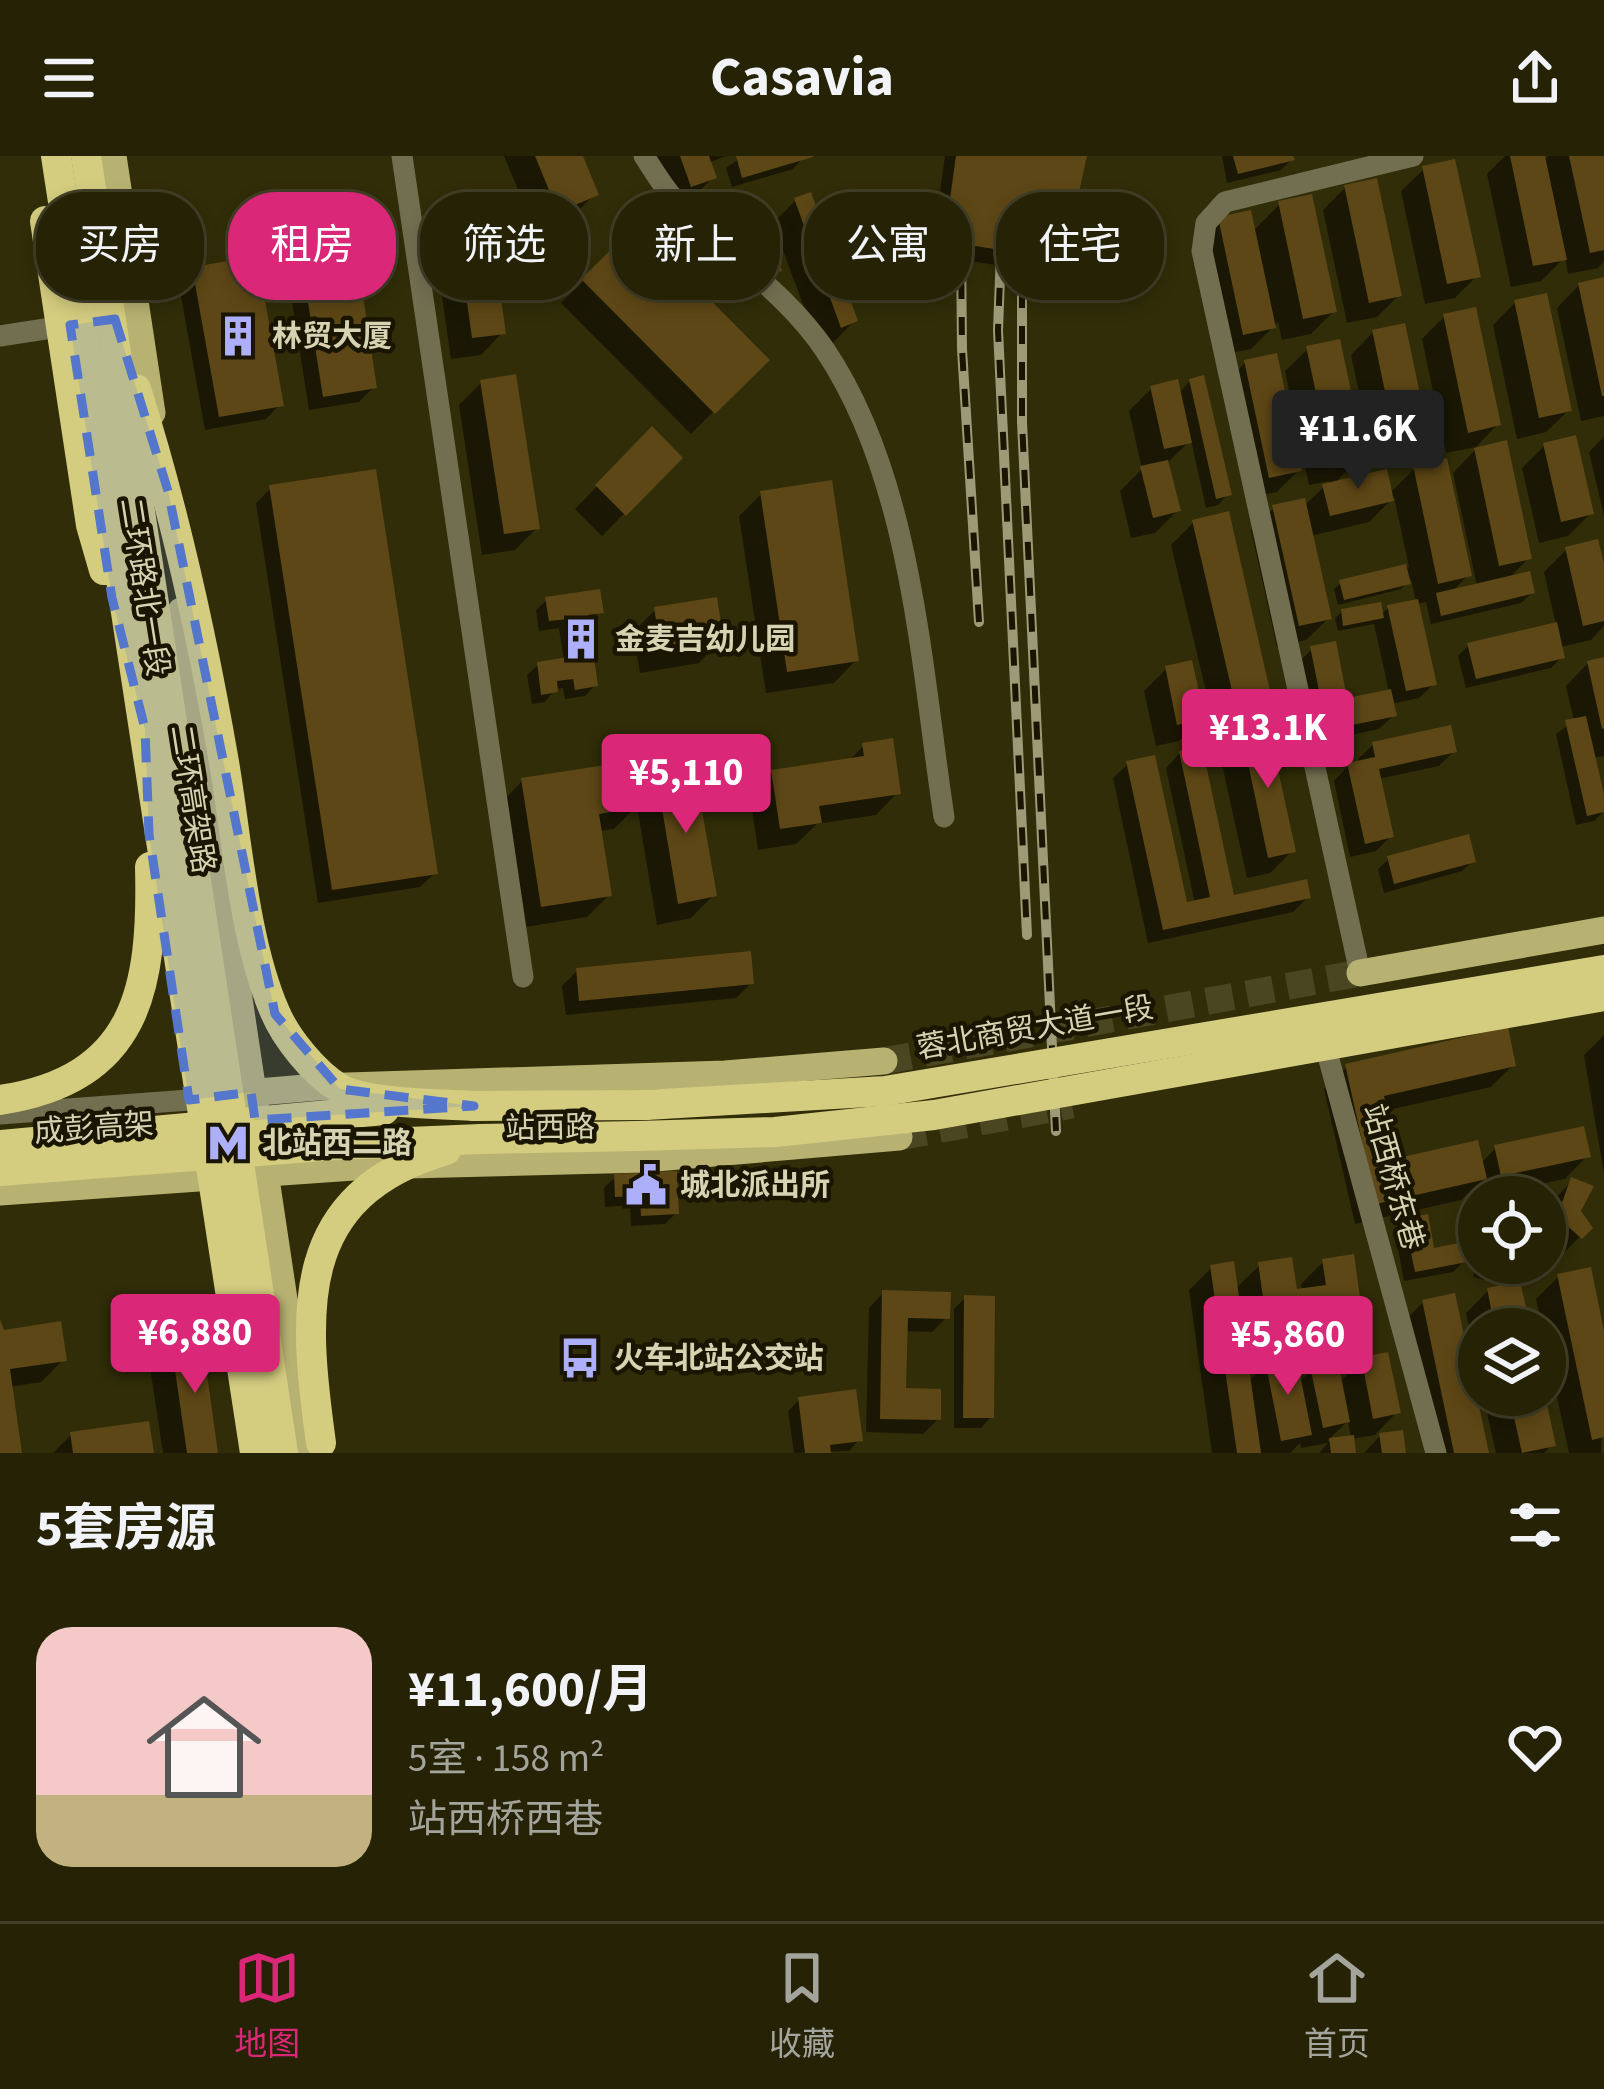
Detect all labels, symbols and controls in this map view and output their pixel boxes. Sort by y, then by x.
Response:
text: Casavia [710,40,894,117]
icon: menu [36,45,102,111]
icon: share [1502,45,1568,111]
chip: 买房 [36,192,204,300]
chip: 租房 [228,192,396,300]
chip: 筛选 [420,192,588,300]
chip: 新上 [612,192,780,300]
chip: 公寓 [804,192,972,300]
chip: 住宅 [996,192,1164,300]
building icon: 林贸大厦 [215,313,261,359]
place label: 林贸大厦 [272,315,392,358]
pin: ¥11.6K [1260,390,1456,492]
text: ¥11.6K [1299,401,1417,457]
street label: 二环路北一段 [109,495,179,679]
building icon: 金麦吉幼儿园 [558,616,604,662]
place label: 金麦吉幼儿园 [615,618,795,661]
pin: ¥13.1K [1170,689,1366,791]
text: ¥13.1K [1209,700,1327,756]
street label: 二环高架路 [159,722,225,876]
pin: ¥5,110 [588,734,784,836]
text: ¥5,110 [629,745,743,801]
street label: 蓉北商贸大道一段 [913,986,1157,1070]
street label: 站西桥东巷 [1352,1099,1434,1255]
street label: 成彭高架 [33,1102,155,1154]
street label: 站西路 [505,1106,595,1150]
metro station icon: 北站西二路 [205,1120,251,1166]
place label: 北站西二路 [262,1122,412,1165]
public building icon: 城北派出所 [623,1162,669,1208]
place label: 城北派出所 [680,1164,830,1207]
map controls [1458,1176,1566,1416]
button: locate [1458,1176,1566,1284]
pin: ¥6,880 [97,1294,293,1396]
pin: ¥5,860 [1190,1296,1386,1398]
text: ¥6,880 [138,1305,252,1361]
text: ¥5,860 [1231,1307,1345,1363]
button: layers [1458,1308,1566,1416]
bus stop icon: 火车北站公交站 [557,1335,603,1381]
place label: 火车北站公交站 [614,1337,824,1380]
icon: filters [1502,1492,1568,1558]
text: 5套房源 [36,1493,216,1565]
text: ¥11,600/月 [408,1654,653,1726]
icon: home [132,1675,276,1819]
icon: heart [1502,1714,1568,1780]
text: 5室 · 158 m² [408,1731,604,1787]
text: 站西桥西巷 [408,1792,603,1848]
tab: 地图 [234,1945,300,2068]
tab: 收藏 [769,1945,835,2068]
tab: 首页 [1304,1945,1370,2068]

